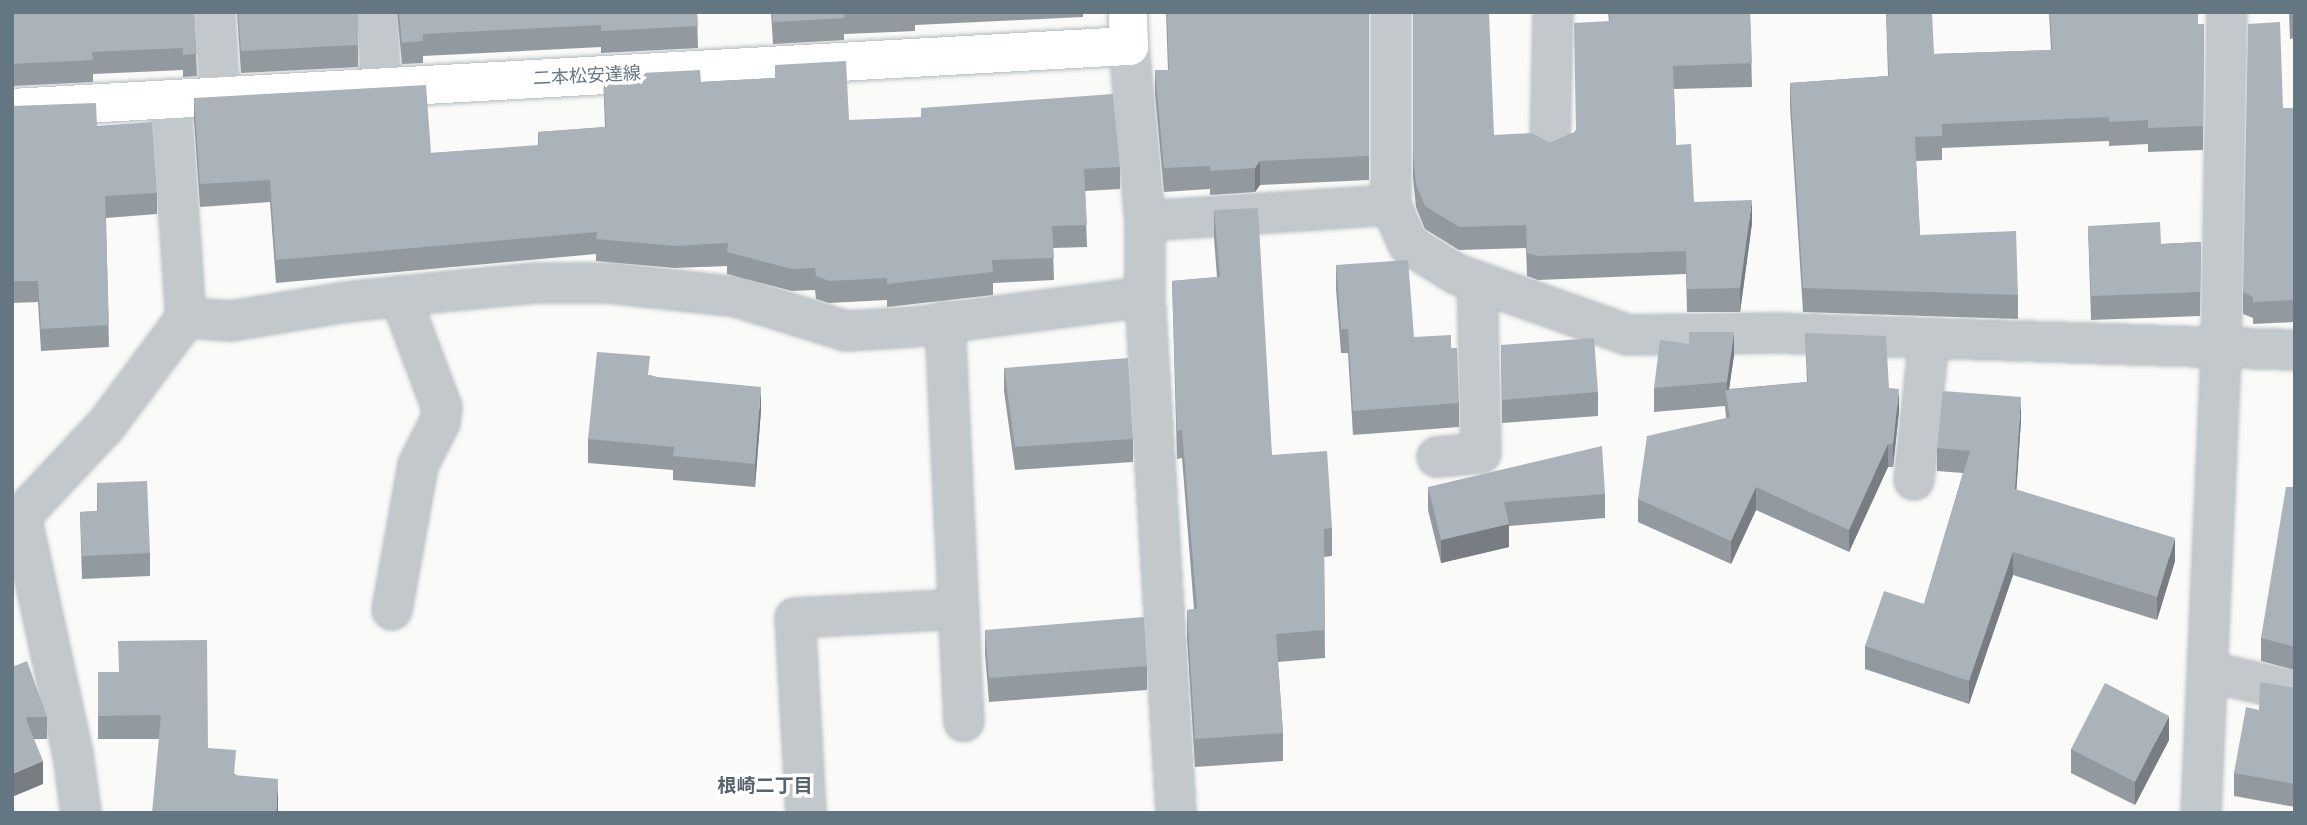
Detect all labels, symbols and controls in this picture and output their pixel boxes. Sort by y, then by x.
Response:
street label: 二本松安達線 [533,62,641,90]
district label: 根崎二丁目 [718,775,812,797]

